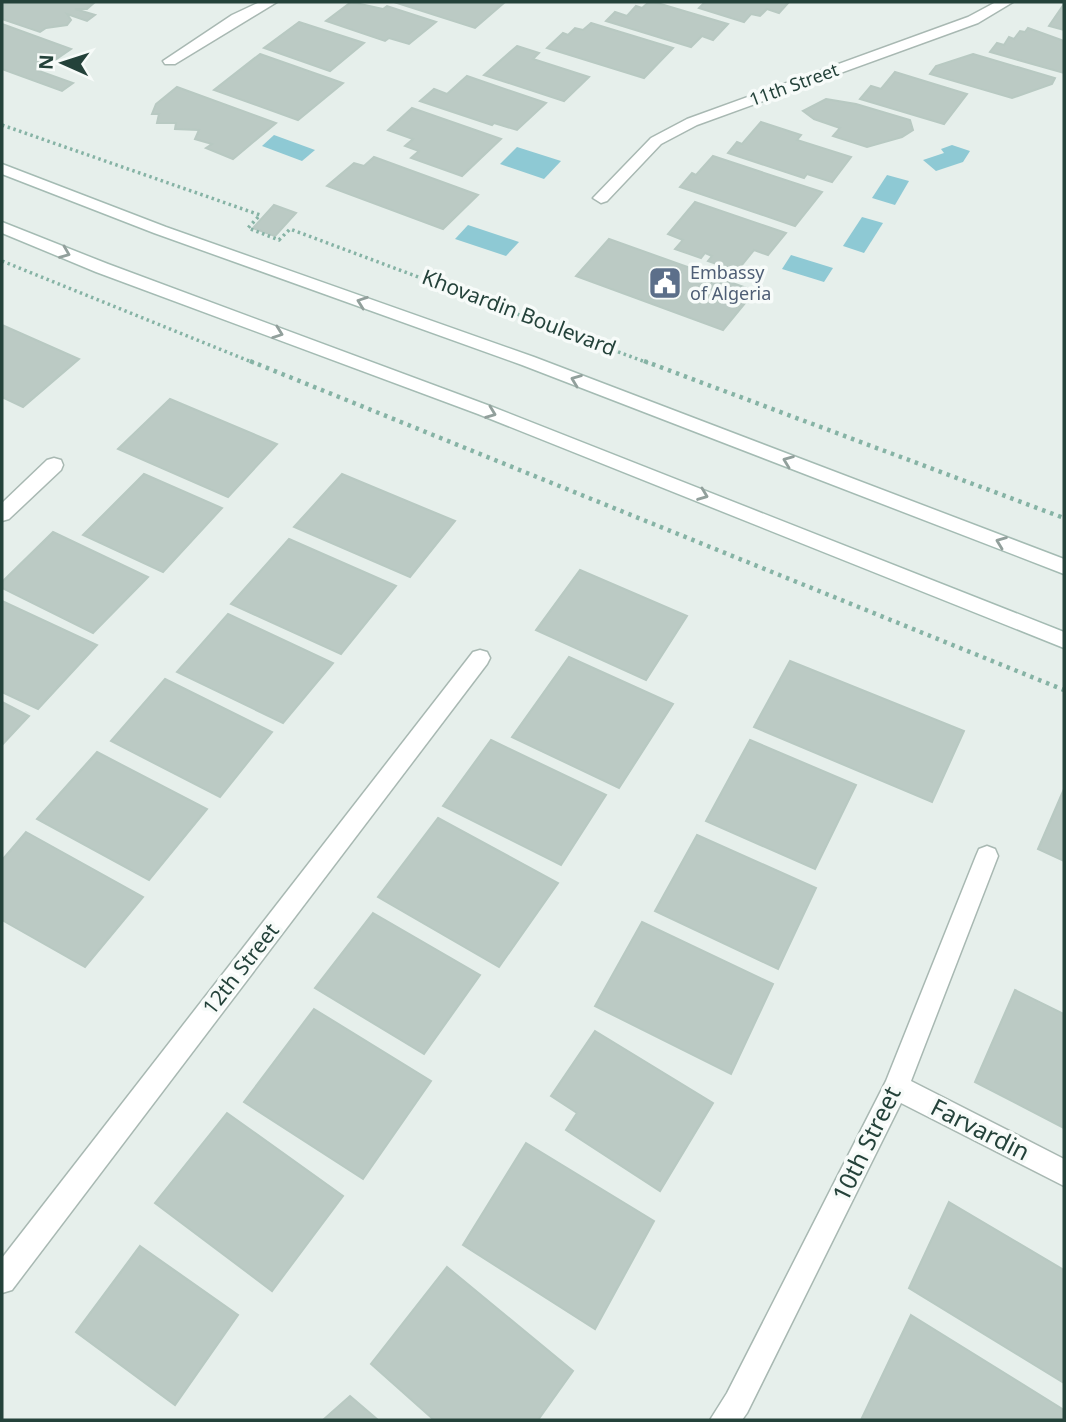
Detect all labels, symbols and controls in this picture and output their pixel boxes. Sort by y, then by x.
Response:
north arrow [28,28,98,98]
text: N [33,54,59,71]
street label: 11th Street [746,57,842,111]
one-way arrow [58,244,70,258]
place label: Embassy of Algeria [690,260,771,305]
street label: Khovardin Boulevard [418,262,620,362]
public building icon: Embassy of Algeria [646,264,684,302]
one-way arrow [356,296,368,310]
one-way arrow [271,325,283,339]
one-way arrow [570,374,582,388]
one-way arrow [485,404,497,418]
one-way arrow [782,455,795,469]
one-way arrow [696,487,708,501]
one-way arrow [995,537,1007,551]
street label: 12th Street [196,917,285,1020]
street label: 10th Street [824,1080,908,1206]
street label: Farvardin [926,1090,1036,1168]

